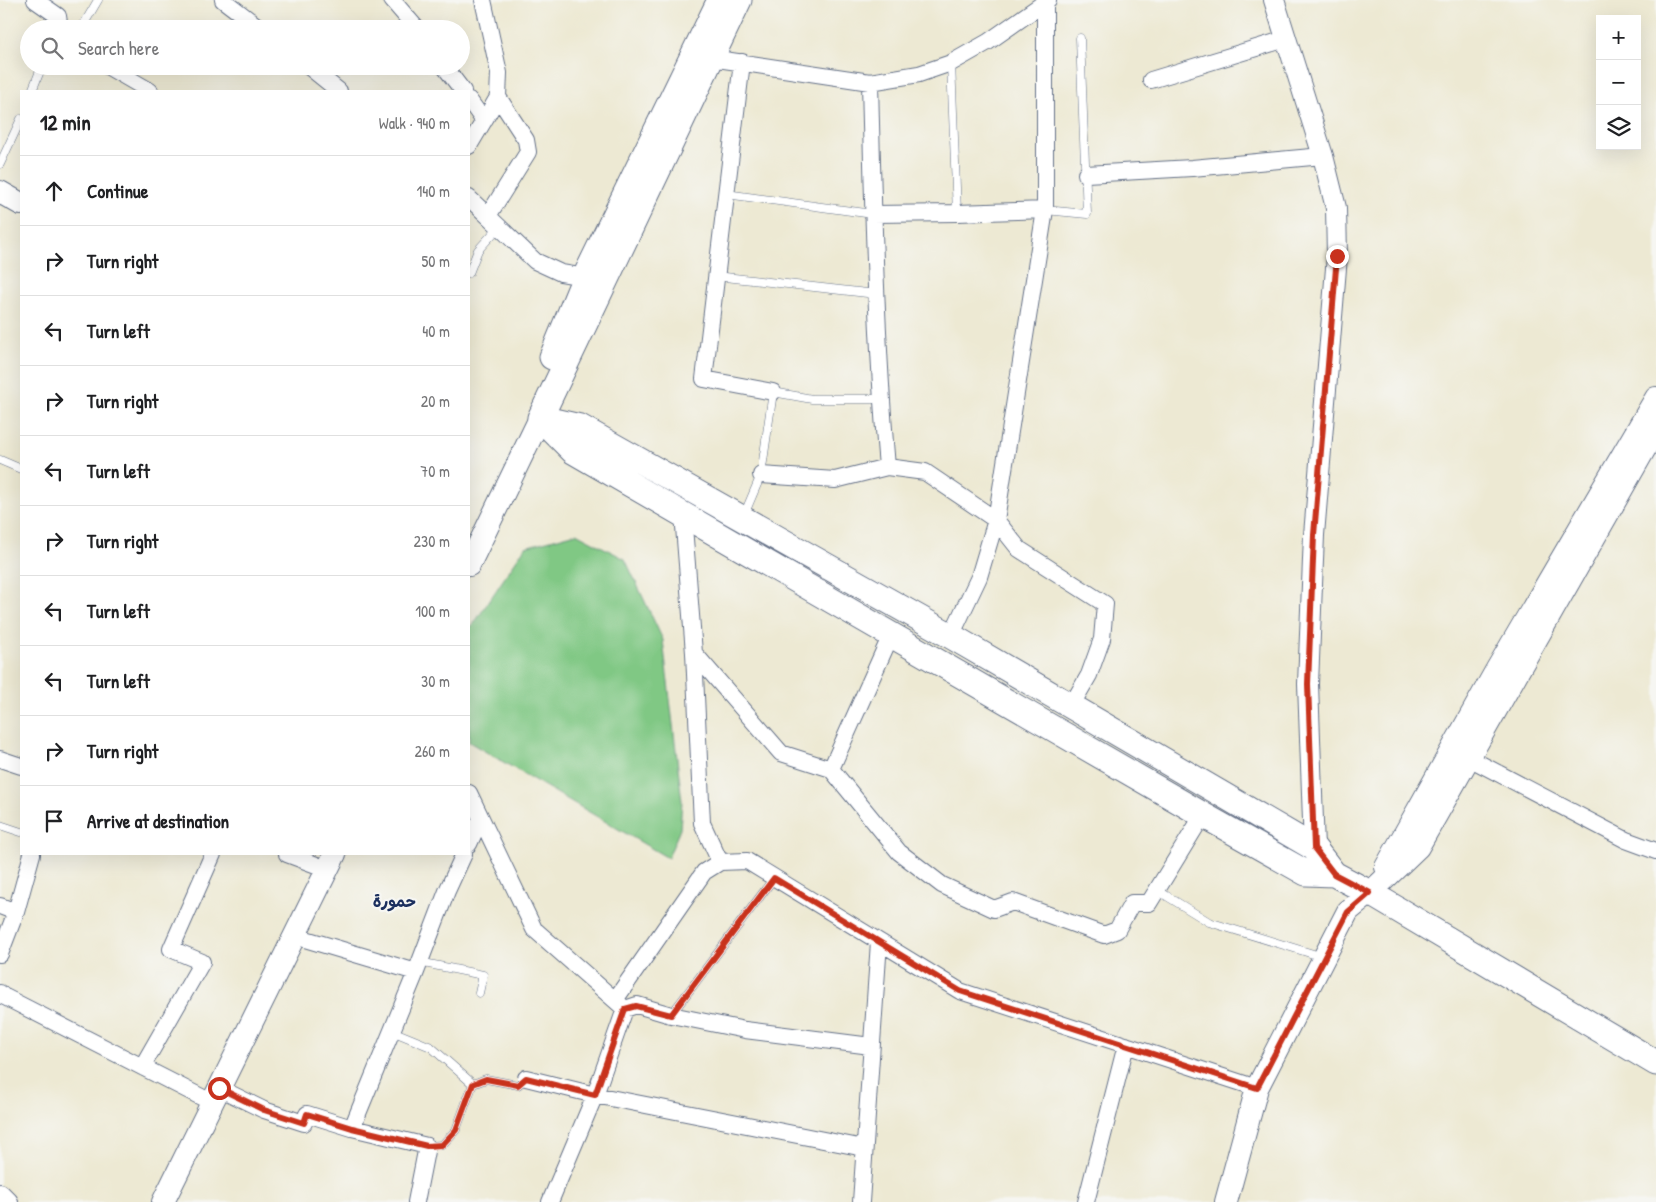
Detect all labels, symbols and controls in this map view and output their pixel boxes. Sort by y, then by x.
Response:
map controls [1596,15,1641,150]
button: + [1596,15,1641,60]
search box [20,20,470,75]
icon: search [38,34,66,62]
text: Search here [78,35,159,61]
button: − [1596,60,1641,105]
button: layers [1596,105,1641,150]
text: 12 min [40,108,91,137]
text: Walk · 940 m [379,112,450,134]
icon: ahead [40,177,68,205]
text: Continue [87,178,148,204]
text: 140 m [416,180,450,202]
route end [1326,245,1349,268]
icon: right [40,247,68,275]
text: Turn right [87,248,158,274]
text: 50 m [422,250,450,272]
icon: left [40,317,68,345]
text: Turn left [87,318,150,344]
text: 40 m [422,320,450,342]
icon: right [40,387,68,415]
text: Turn right [87,388,158,414]
text: 20 m [421,390,450,412]
icon: left [40,457,68,485]
text: Turn left [87,458,150,484]
text: 70 m [420,460,450,482]
icon: right [40,527,68,555]
text: Turn right [87,528,158,554]
text: 230 m [414,530,450,552]
icon: left [40,597,68,625]
text: Turn left [87,598,150,624]
text: 100 m [415,600,450,622]
icon: left [40,667,68,695]
text: Turn left [87,668,150,694]
text: 30 m [421,670,450,692]
icon: right [40,737,68,765]
text: Turn right [87,738,158,764]
text: 260 m [414,740,450,762]
icon: arrive [40,807,68,835]
text: Arrive at destination [87,808,229,834]
district label: حمورة [373,890,416,912]
route start [208,1077,231,1100]

